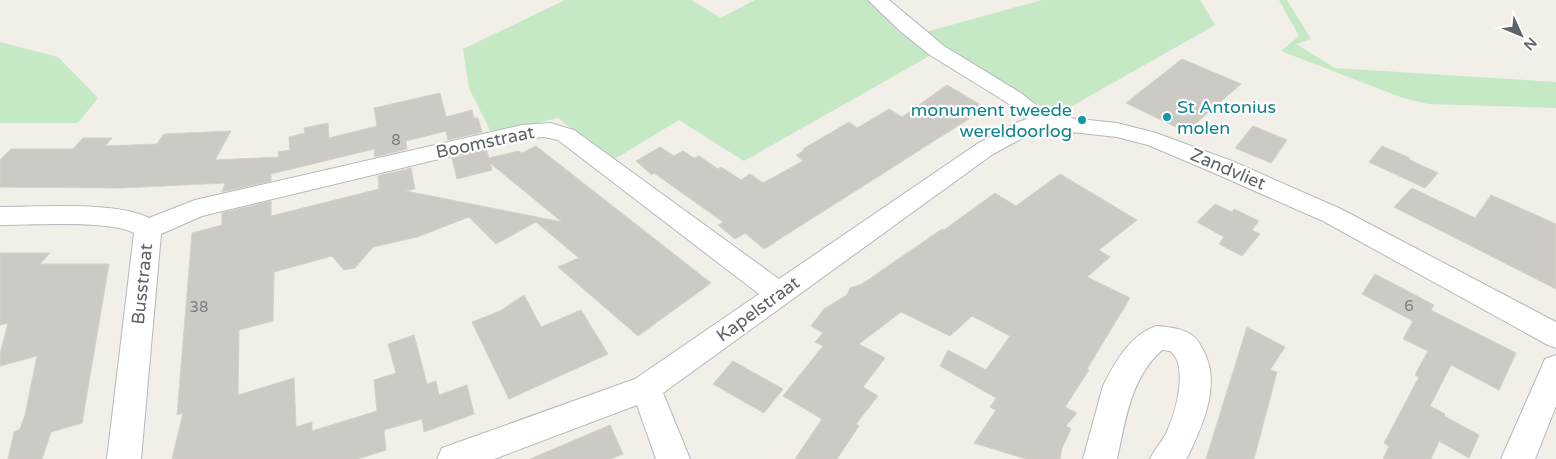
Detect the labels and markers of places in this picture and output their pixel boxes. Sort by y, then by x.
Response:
place label: St Antonius molen [1177,96,1276,139]
place label: monument tweede wereldoorlog [911,99,1072,142]
marker: St Antonius molen [1161,111,1173,123]
marker: monument tweede wereldoorlog [1076,114,1088,126]

